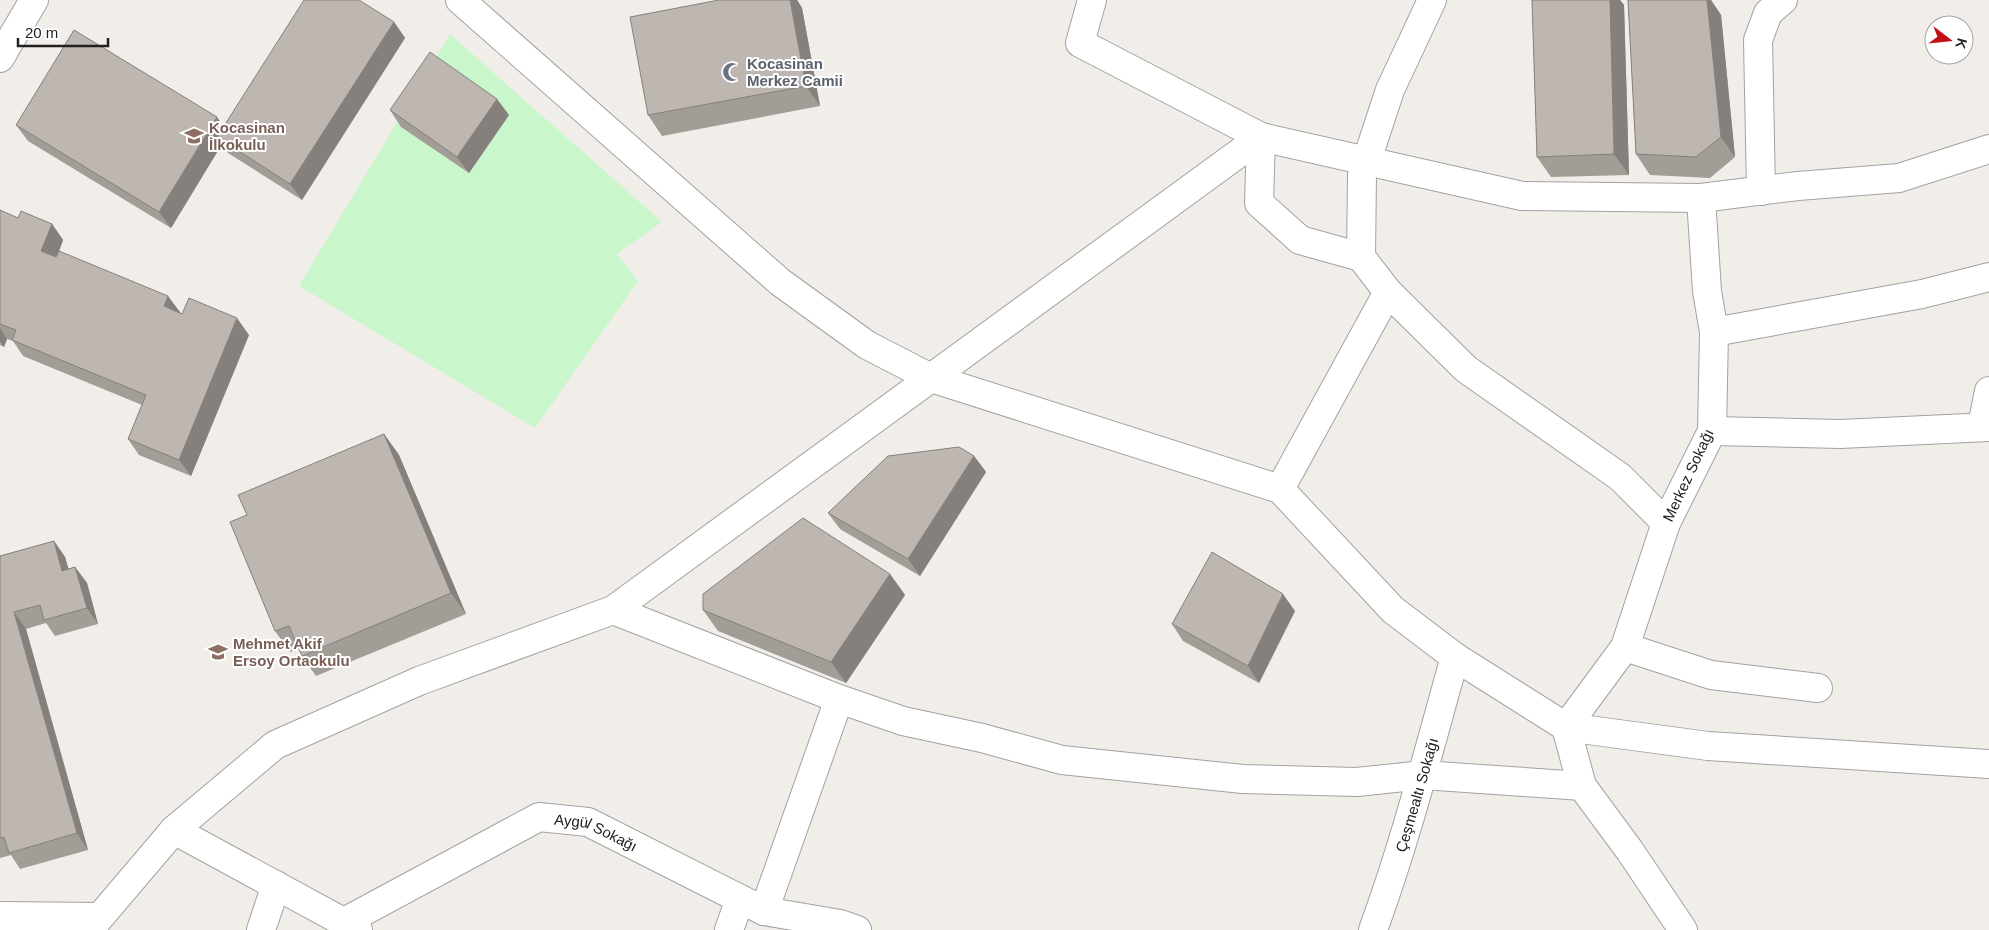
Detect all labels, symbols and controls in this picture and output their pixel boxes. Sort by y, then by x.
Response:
scale bar [18,15,108,47]
north arrow [1924,15,1974,65]
text: 20 m [25,24,58,41]
text: K [1952,37,1971,51]
place label: Kocasinan Merkez Camii [747,55,843,89]
mosque icon: Kocasinan Merkez Camii [721,61,743,83]
place label: Kocasinan İlkokulu [209,119,285,153]
school or university icon: Kocasinan İlkokulu [183,125,205,147]
street label: Merkez Sokağı [1659,426,1717,524]
place label: Mehmet Akif Ersoy Ortaokulu [233,635,350,669]
school or university icon: Mehmet Akif Ersoy Ortaokulu [207,641,229,663]
street label: Çeşmealtı Sokağı [1391,736,1441,854]
street label: Aygül Sokağı [554,810,640,854]

